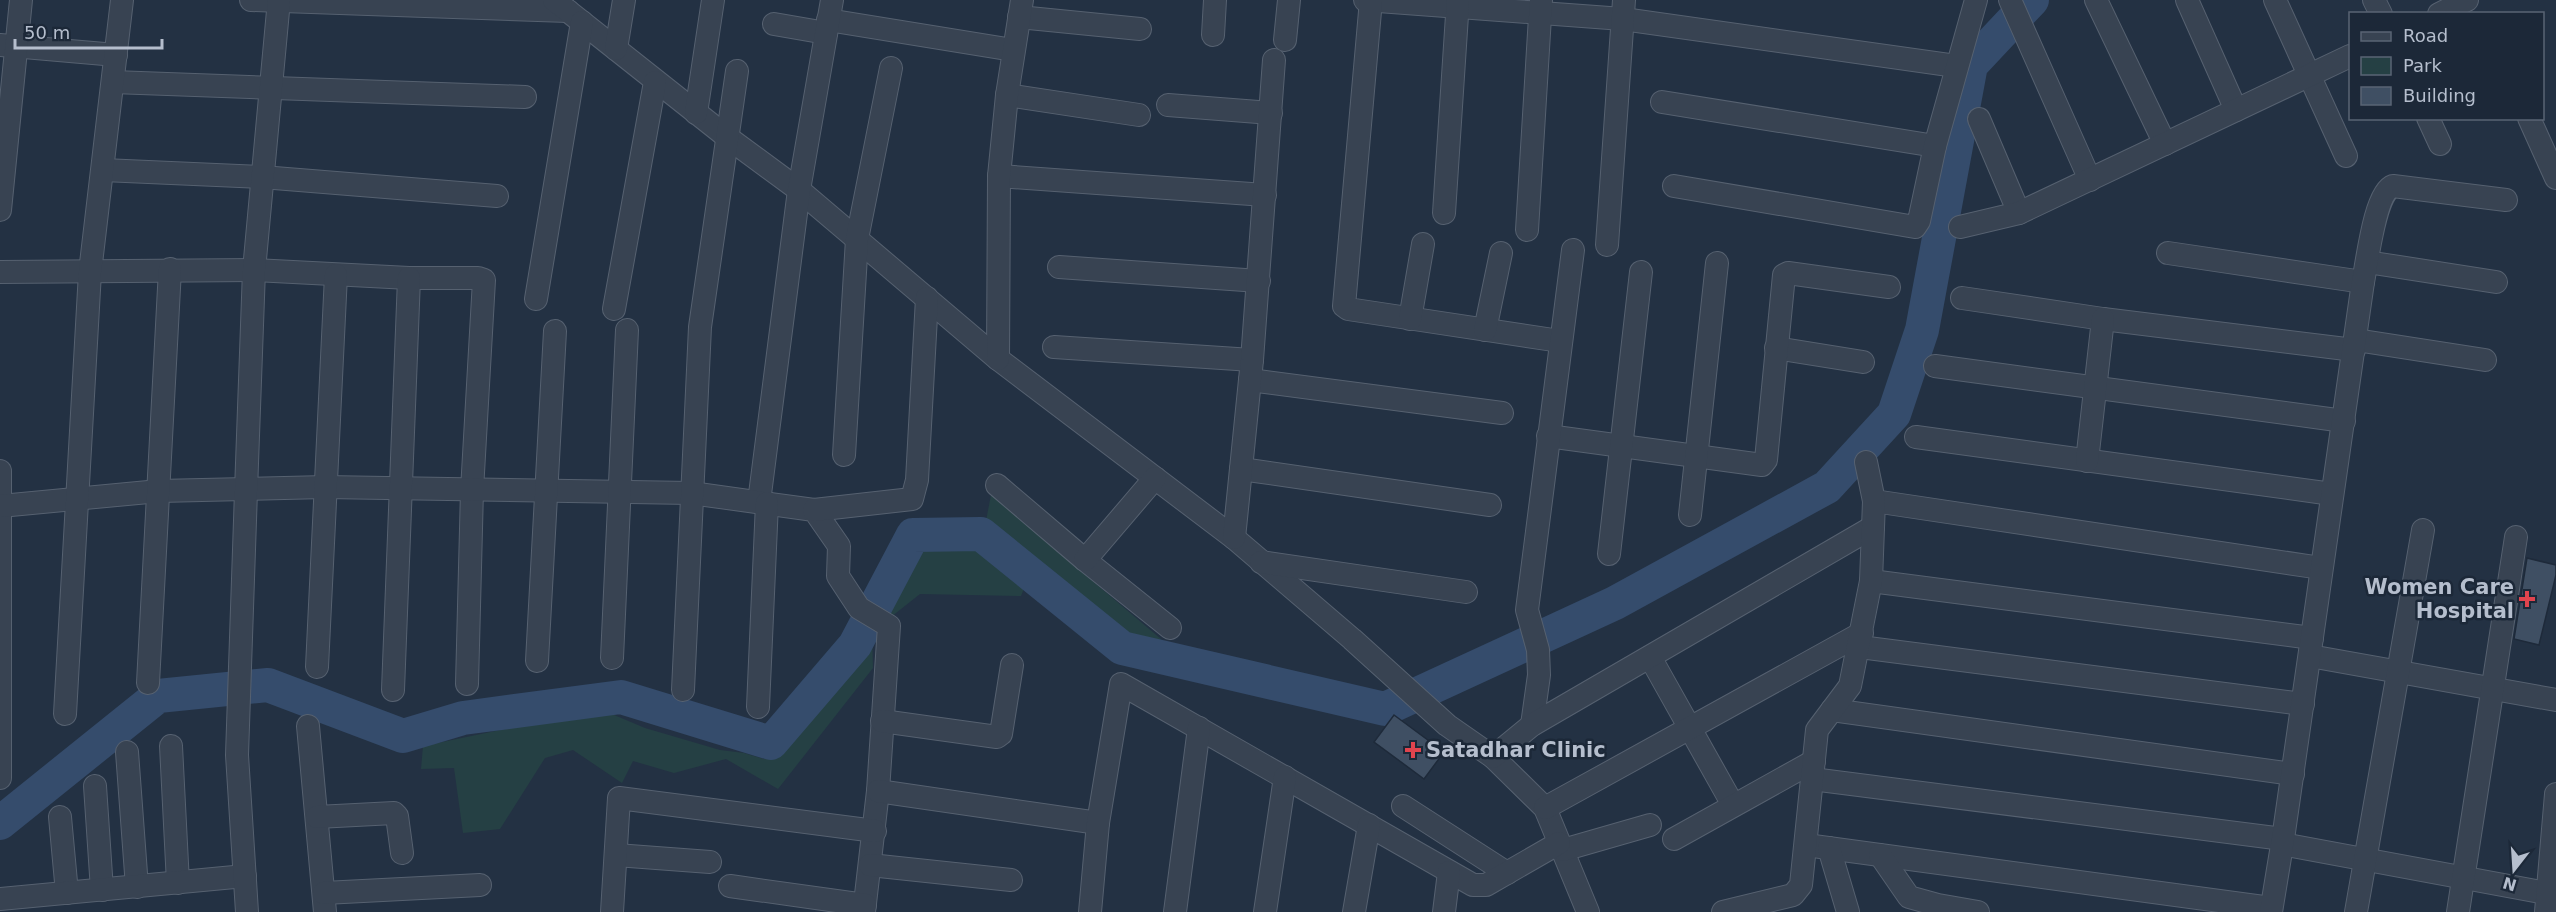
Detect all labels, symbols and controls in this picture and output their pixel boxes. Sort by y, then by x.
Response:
scale bar [15,12,162,50]
legend [2349,12,2544,120]
text: 50 m [24,22,70,43]
text: Road [2403,25,2448,46]
text: Park [2403,55,2442,76]
text: Building [2403,85,2476,106]
place label: Women Care Hospital [2365,575,2514,623]
marker: Women Care Hospital [2518,590,2536,608]
place label: Satadhar Clinic [1426,738,1606,762]
marker: Satadhar Clinic [1404,741,1422,759]
north arrow [2484,840,2544,900]
text: N [2501,873,2519,895]

